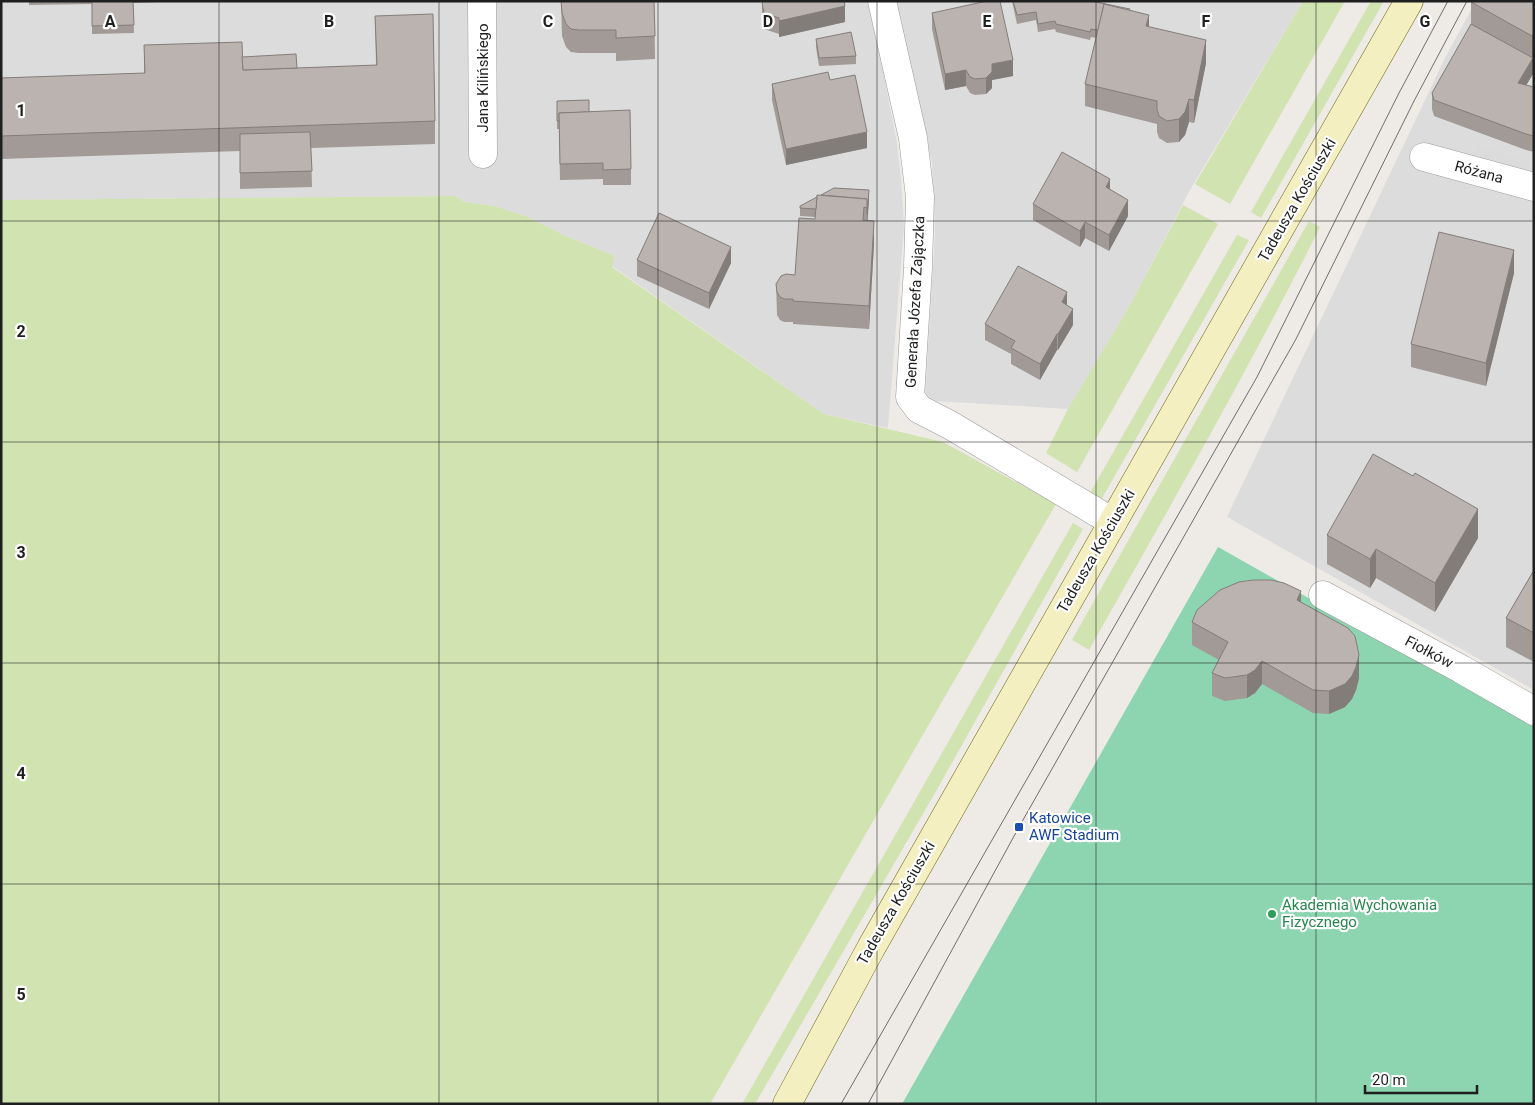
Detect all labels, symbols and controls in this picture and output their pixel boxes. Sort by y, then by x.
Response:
text: A [105,12,116,31]
text: B [324,12,334,31]
text: C [543,12,553,31]
text: D [763,12,773,31]
text: E [983,12,992,31]
text: F [1202,12,1211,31]
text: G [1420,12,1431,31]
street label: Jana Kilińskiego [474,23,492,133]
text: 1 [16,101,26,120]
street label: Tadeusza Kościuszki [1254,135,1340,265]
street label: Różana [1453,157,1505,187]
street label: Generała Józefa Zajączka [902,215,928,389]
text: 2 [16,322,26,341]
street label: Tadeusza Kościuszki [1053,486,1139,616]
text: 3 [16,543,26,562]
street label: Fiołków [1402,632,1456,672]
text: 4 [16,764,26,783]
place label: Katowice AWF Stadium [1029,809,1119,844]
marker: Katowice AWF Stadium [1013,821,1025,833]
street label: Tadeusza Kościuszki [853,838,939,968]
place label: Akademia Wychowania Fizycznego [1282,896,1437,931]
marker: Akademia Wychowania Fizycznego [1266,908,1278,920]
text: 5 [16,985,26,1004]
scale bar [1365,1062,1478,1094]
text: 20 m [1372,1071,1406,1089]

